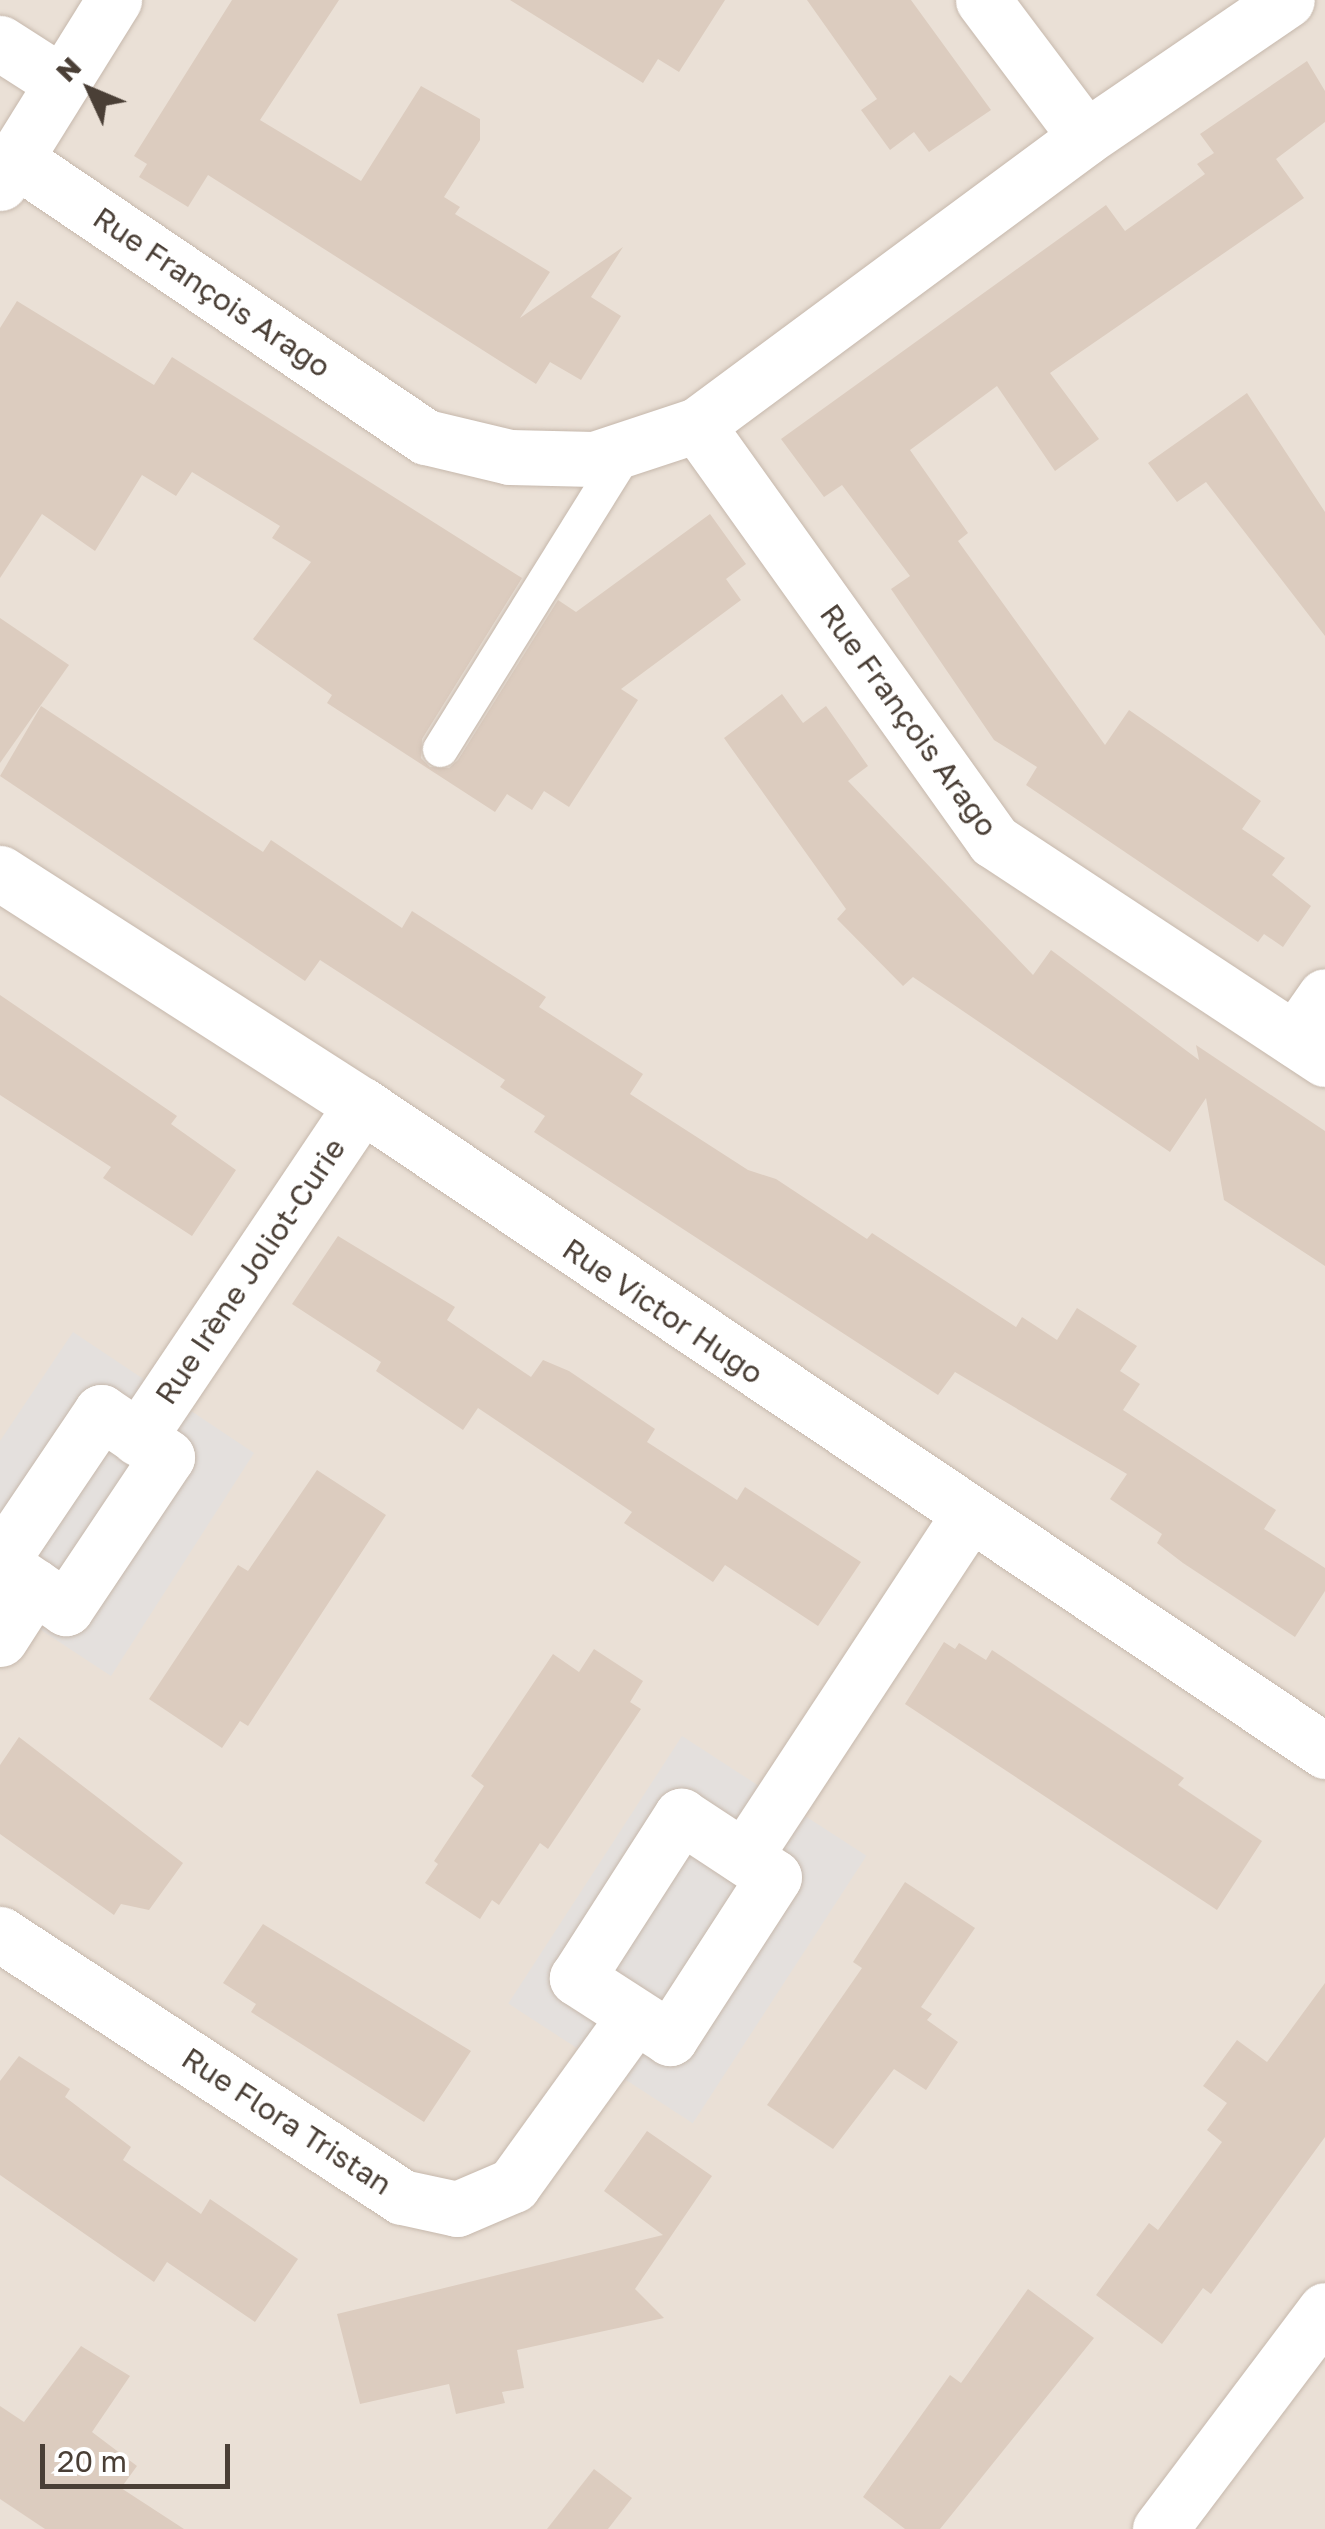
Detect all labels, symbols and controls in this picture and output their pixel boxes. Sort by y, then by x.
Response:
north arrow [40,40,140,140]
text: N [49,50,87,88]
street label: Rue François Arago [87,199,337,385]
street label: Rue François Arago [813,597,1005,843]
street label: Rue Irène Joliot-Curie [148,1131,352,1411]
street label: Rue Victor Hugo [556,1231,770,1391]
street label: Rue Flora Tristan [175,2040,399,2202]
scale bar [45,2424,235,2486]
text: 20 m [57,2443,127,2479]

